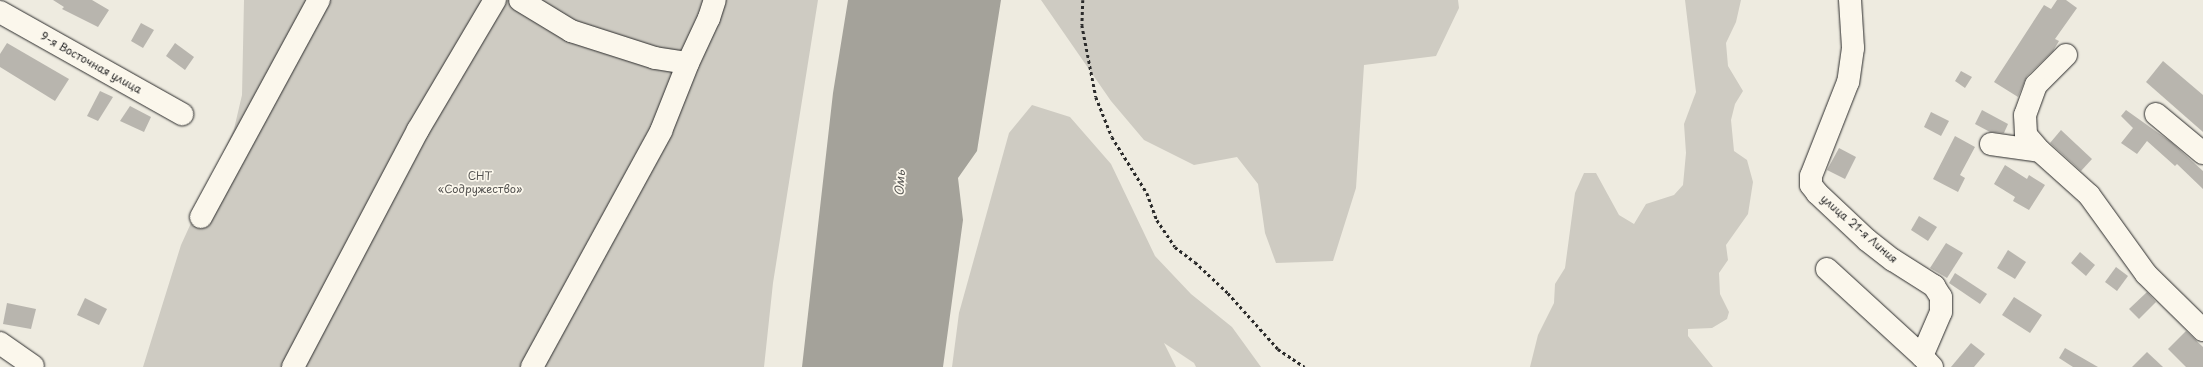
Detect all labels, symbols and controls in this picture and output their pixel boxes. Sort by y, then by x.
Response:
street label: 9-я Восточная улица [38,29,144,97]
park label: СНТ «Содружество» [438,170,522,196]
water label: Омь [892,170,908,196]
street label: улица 21-я Линия [1818,192,1900,266]

